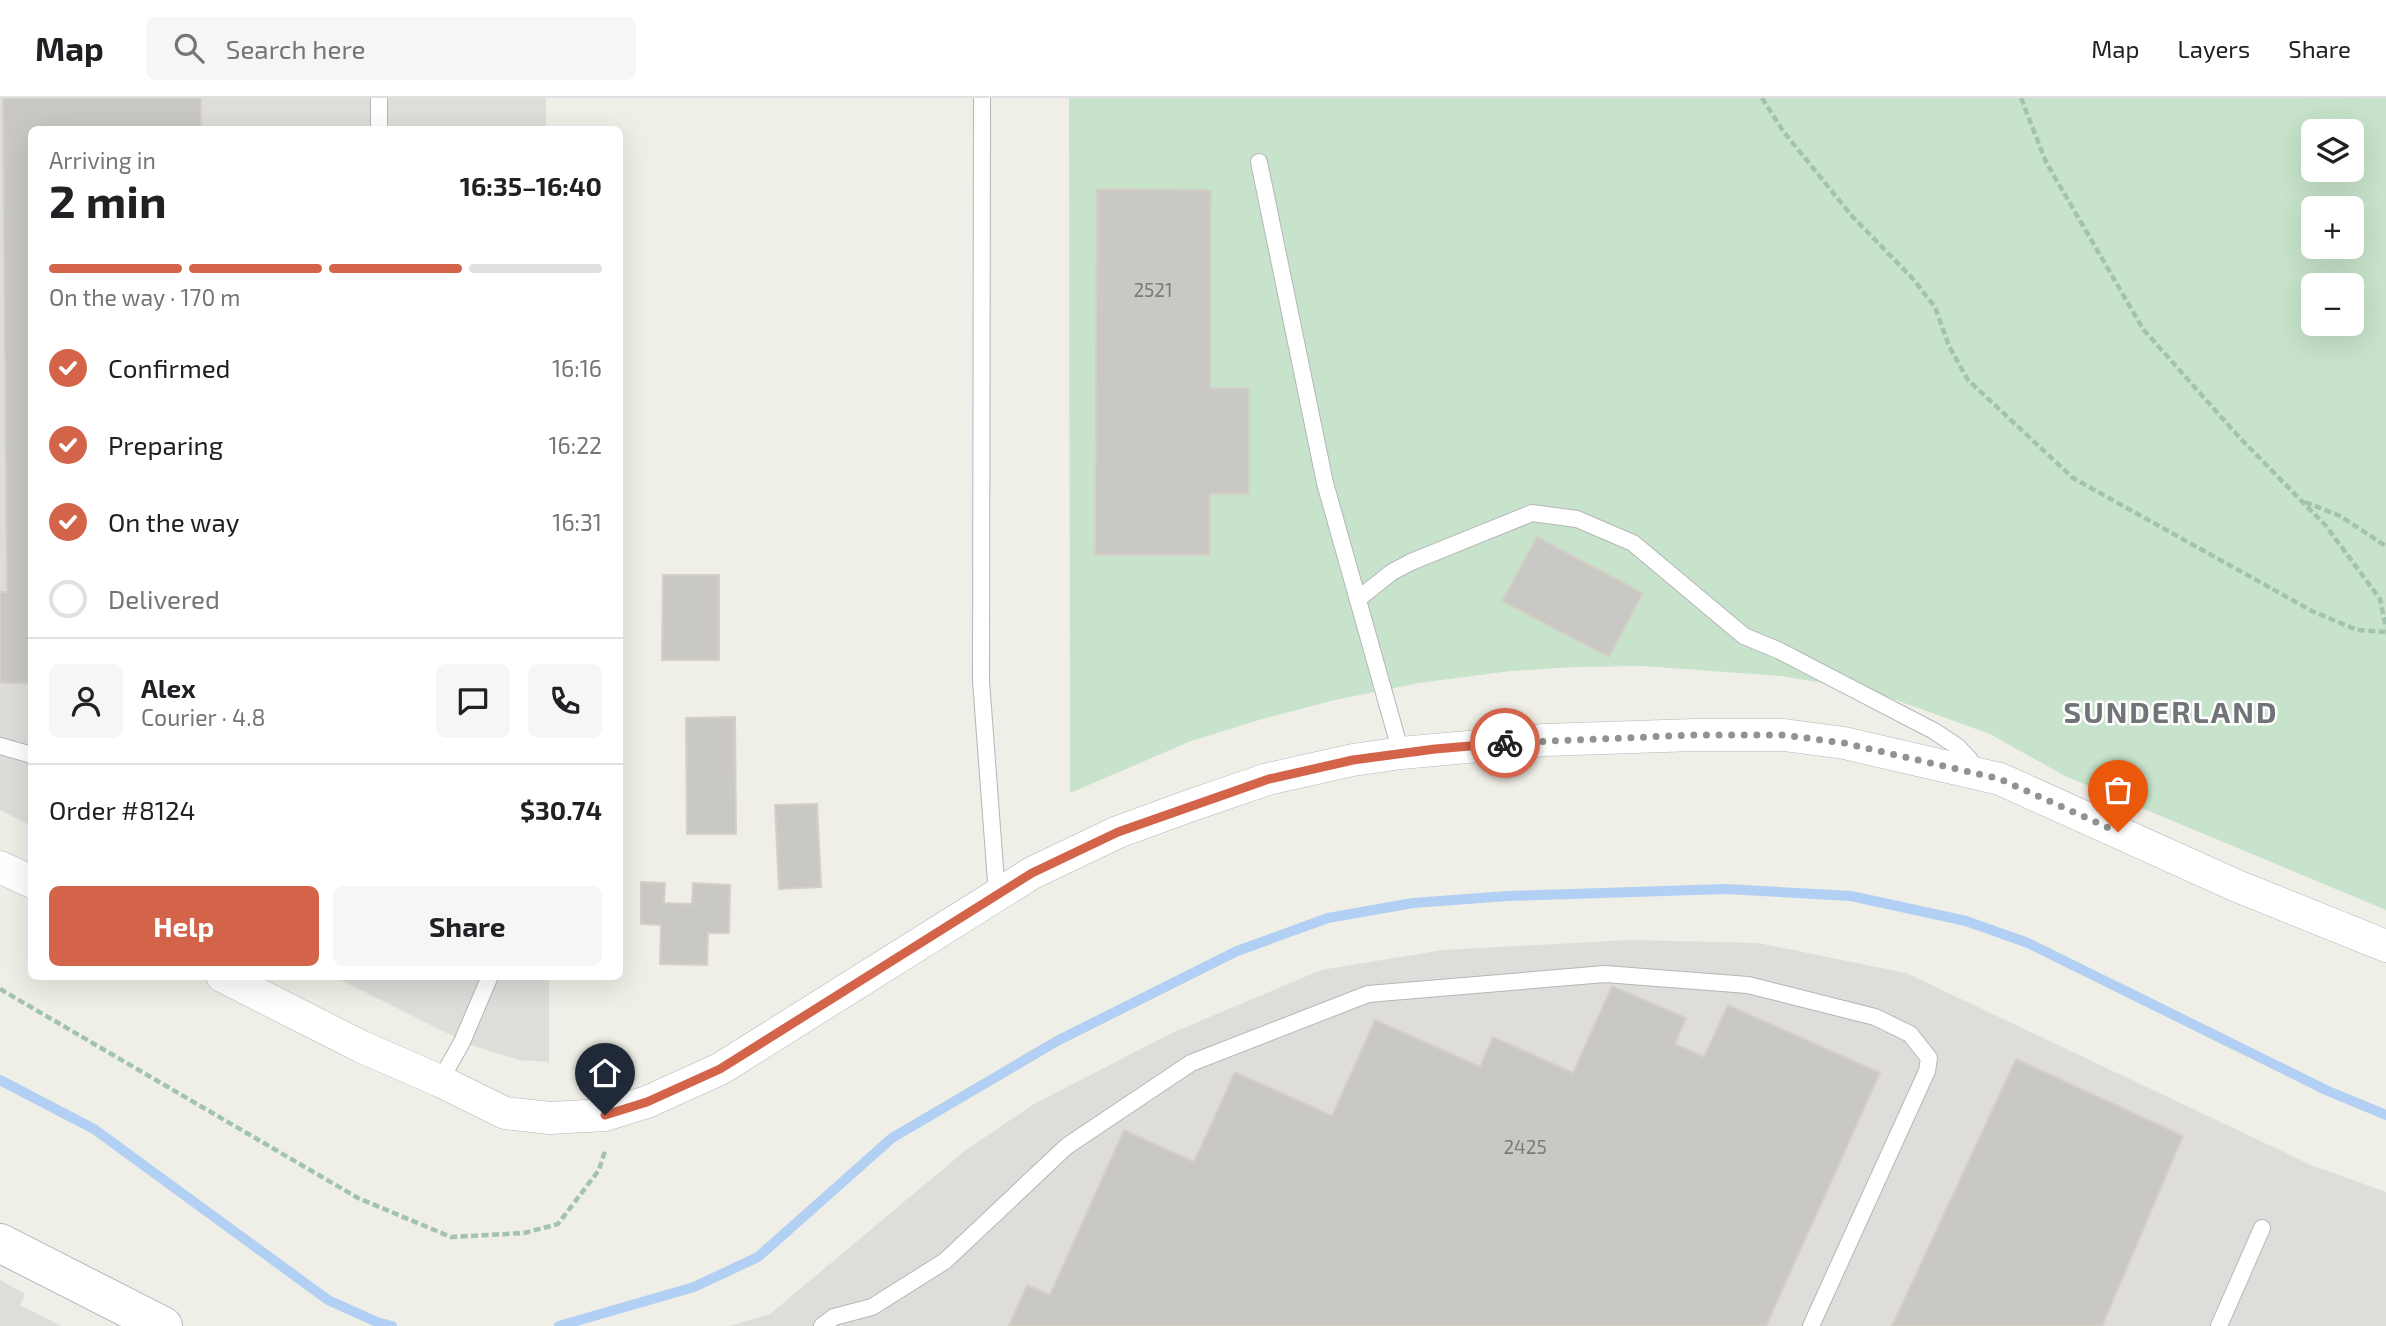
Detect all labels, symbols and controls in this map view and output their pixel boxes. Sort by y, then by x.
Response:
search box [146,17,636,80]
text: Map [35,28,104,68]
icon: search [170,29,208,67]
text: Search here [226,33,365,64]
text: Map [2091,34,2139,63]
text: Layers [2177,34,2250,63]
text: Share [2288,34,2351,63]
map controls [2301,119,2364,336]
button: layers [2301,119,2364,182]
text: Arriving in [49,146,156,174]
text: 16:35–16:40 [460,170,602,201]
text: 2 min [49,172,167,227]
button: + [2301,196,2364,259]
button: − [2301,273,2364,336]
house number: 2521 [1133,278,1173,301]
text: On the way · 170 m [49,283,241,311]
icon: check [49,349,87,387]
text: Confirmed [108,352,231,383]
text: 16:16 [552,354,602,382]
icon: check [49,426,87,464]
text: Preparing [108,429,223,460]
text: 16:22 [548,431,602,459]
icon: check [49,503,87,541]
text: On the way [108,506,239,537]
text: 16:31 [552,508,602,536]
text: Delivered [108,583,220,614]
button: person [49,664,123,738]
button: chat [436,664,510,738]
button: phone [528,664,602,738]
text: Alex [141,672,196,703]
district label: SUNDERLAND [2064,693,2278,729]
text: Courier · 4.8 [141,703,265,731]
courier [1470,708,1540,778]
icon: bike [1486,724,1524,762]
pin [2088,760,2148,832]
icon: bag [2099,771,2137,809]
text: Order #8124 [49,794,196,825]
text: $30.74 [520,794,602,825]
button: Help [49,886,319,966]
button: Share [333,886,602,966]
pin [575,1043,635,1115]
icon: home [586,1054,624,1092]
house number: 2425 [1503,1135,1547,1158]

